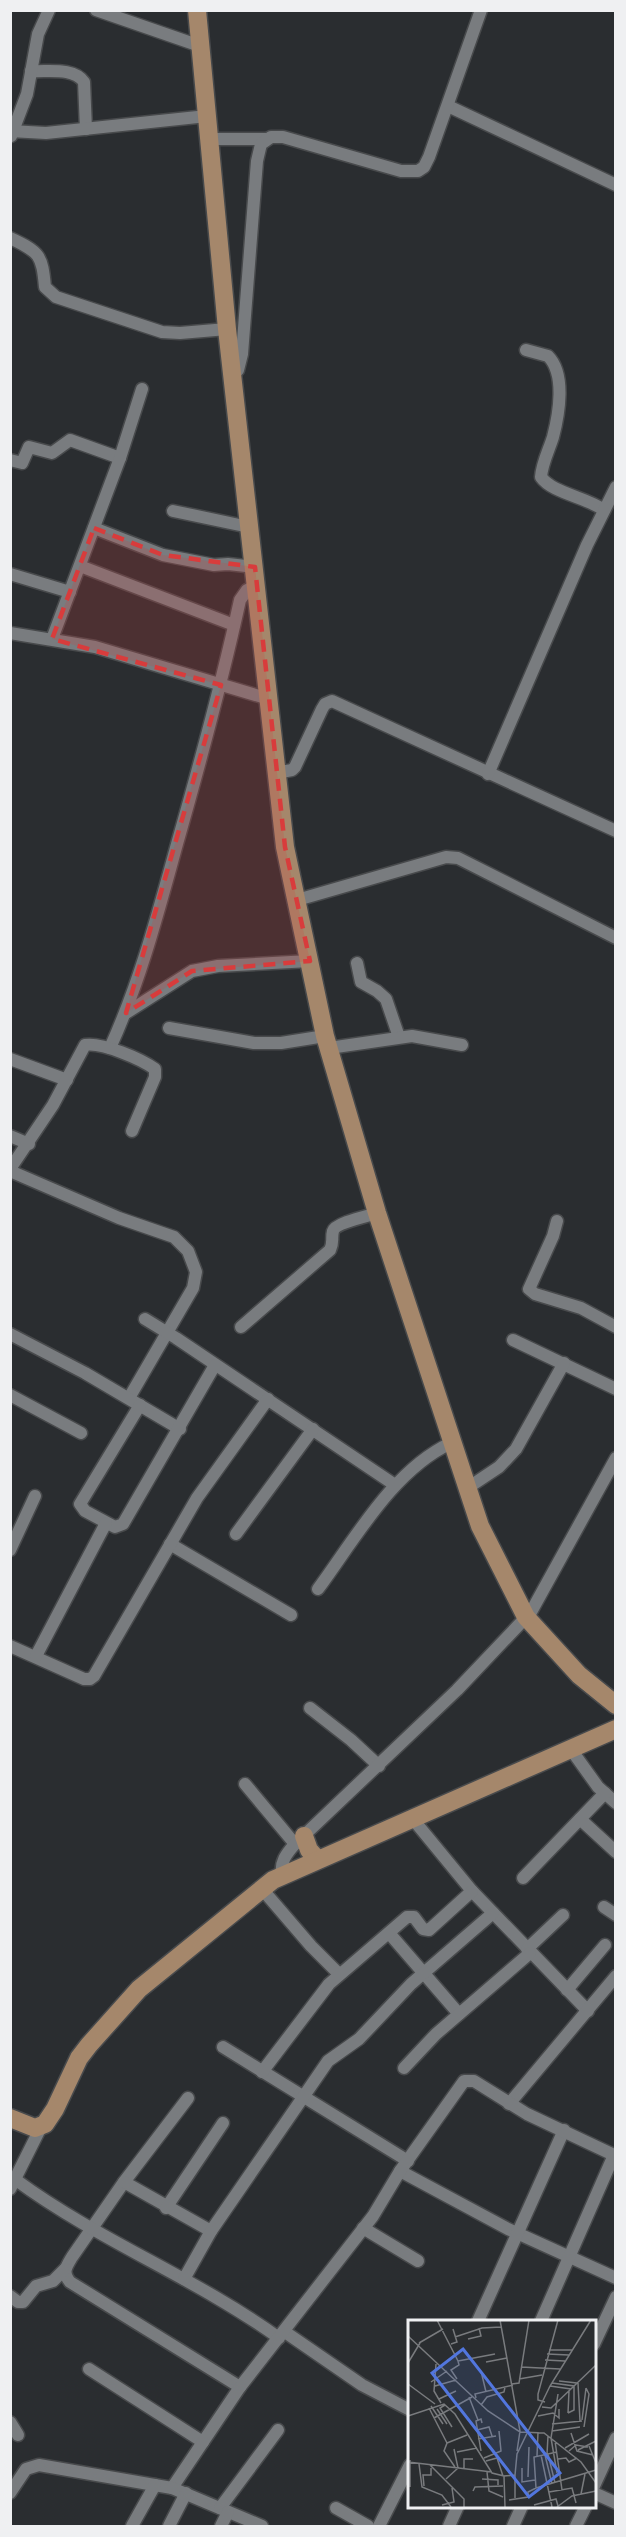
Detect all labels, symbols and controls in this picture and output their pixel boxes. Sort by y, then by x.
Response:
inset map [408,2320,596,2507]

